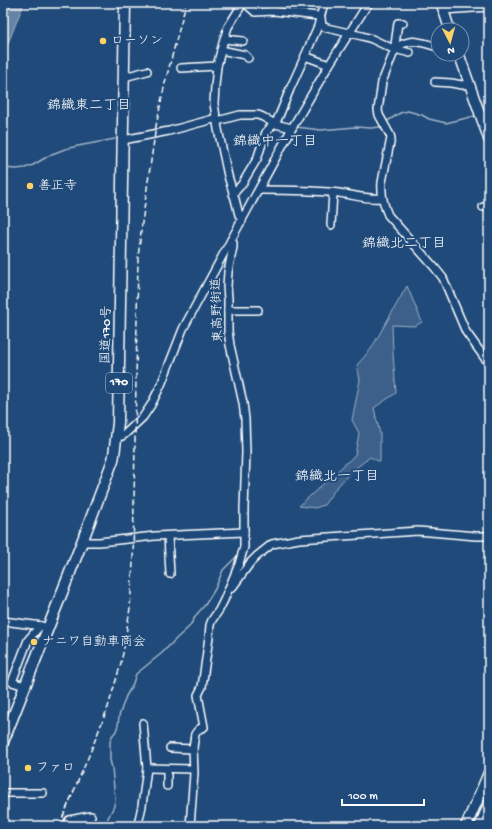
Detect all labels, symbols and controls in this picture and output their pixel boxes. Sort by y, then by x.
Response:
north arrow [430,22,470,62]
place label: ローソン [111,34,163,49]
marker: ローソン [98,36,108,46]
text: N [447,44,455,56]
district label: 錦織東二丁目 [47,98,131,115]
district label: 錦織中一丁目 [233,134,317,151]
place label: 善正寺 [38,178,77,194]
marker: 善正寺 [25,181,35,191]
district label: 錦織北二丁目 [362,236,446,253]
street label: 東高野街道 [208,277,227,343]
street label: 国道170号 [98,306,115,364]
road number: 170 [106,373,132,393]
district label: 錦織北一丁目 [295,469,379,486]
place label: ナニワ自動車商会 [42,635,146,650]
marker: ナニワ自動車商会 [29,637,39,647]
place label: ファロ [36,761,75,776]
marker: ファロ [23,763,33,773]
scale bar [342,781,424,807]
text: 100 m [347,790,378,804]

